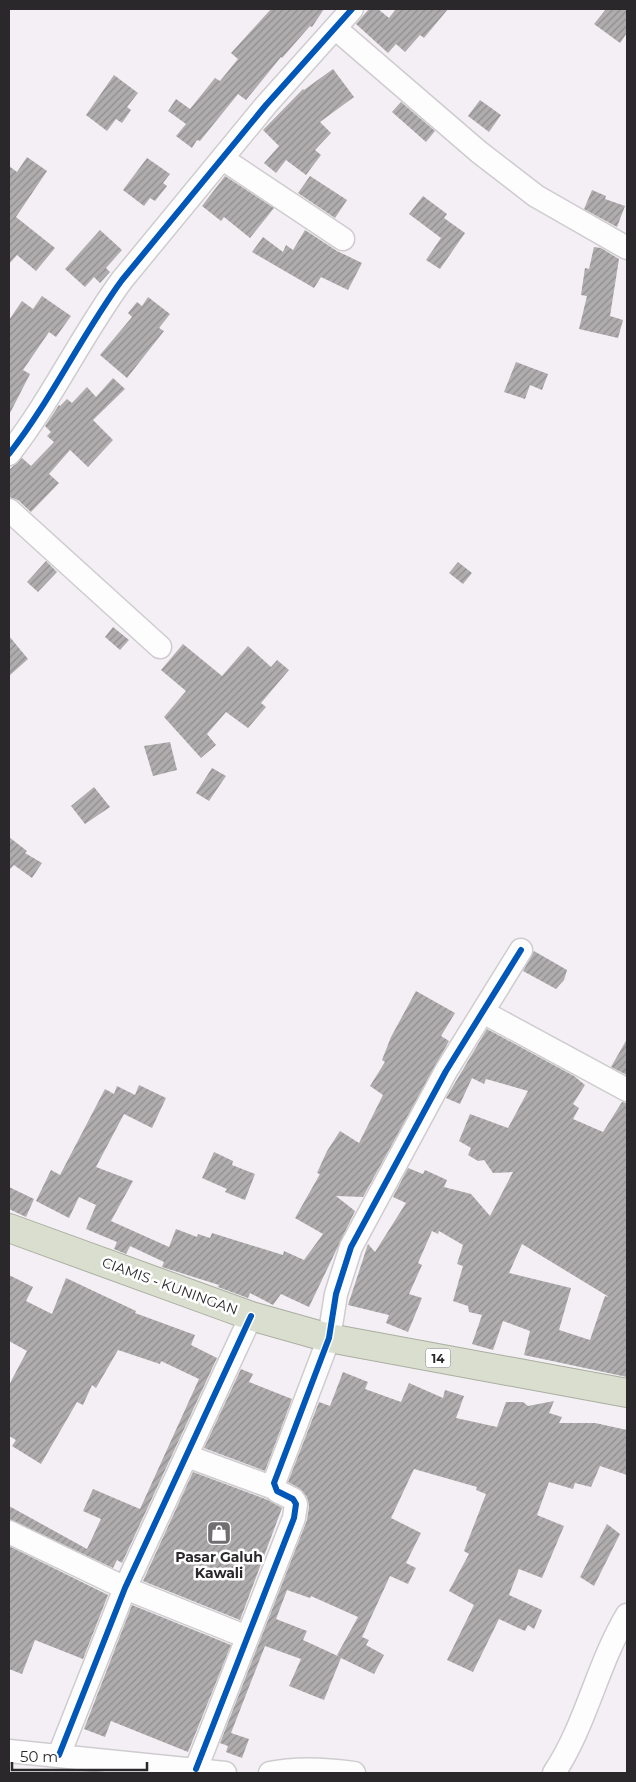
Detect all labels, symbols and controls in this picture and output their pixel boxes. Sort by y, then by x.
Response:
street label: CIAMIS - KUNINGAN [100,1253,240,1319]
road number: 14 [426,1349,450,1368]
shop icon: Pasar Galuh Kawali [206,1520,232,1546]
place label: Pasar Galuh Kawali [175,1548,263,1582]
scale bar [12,1740,148,1772]
text: 50 m [20,1747,58,1766]

